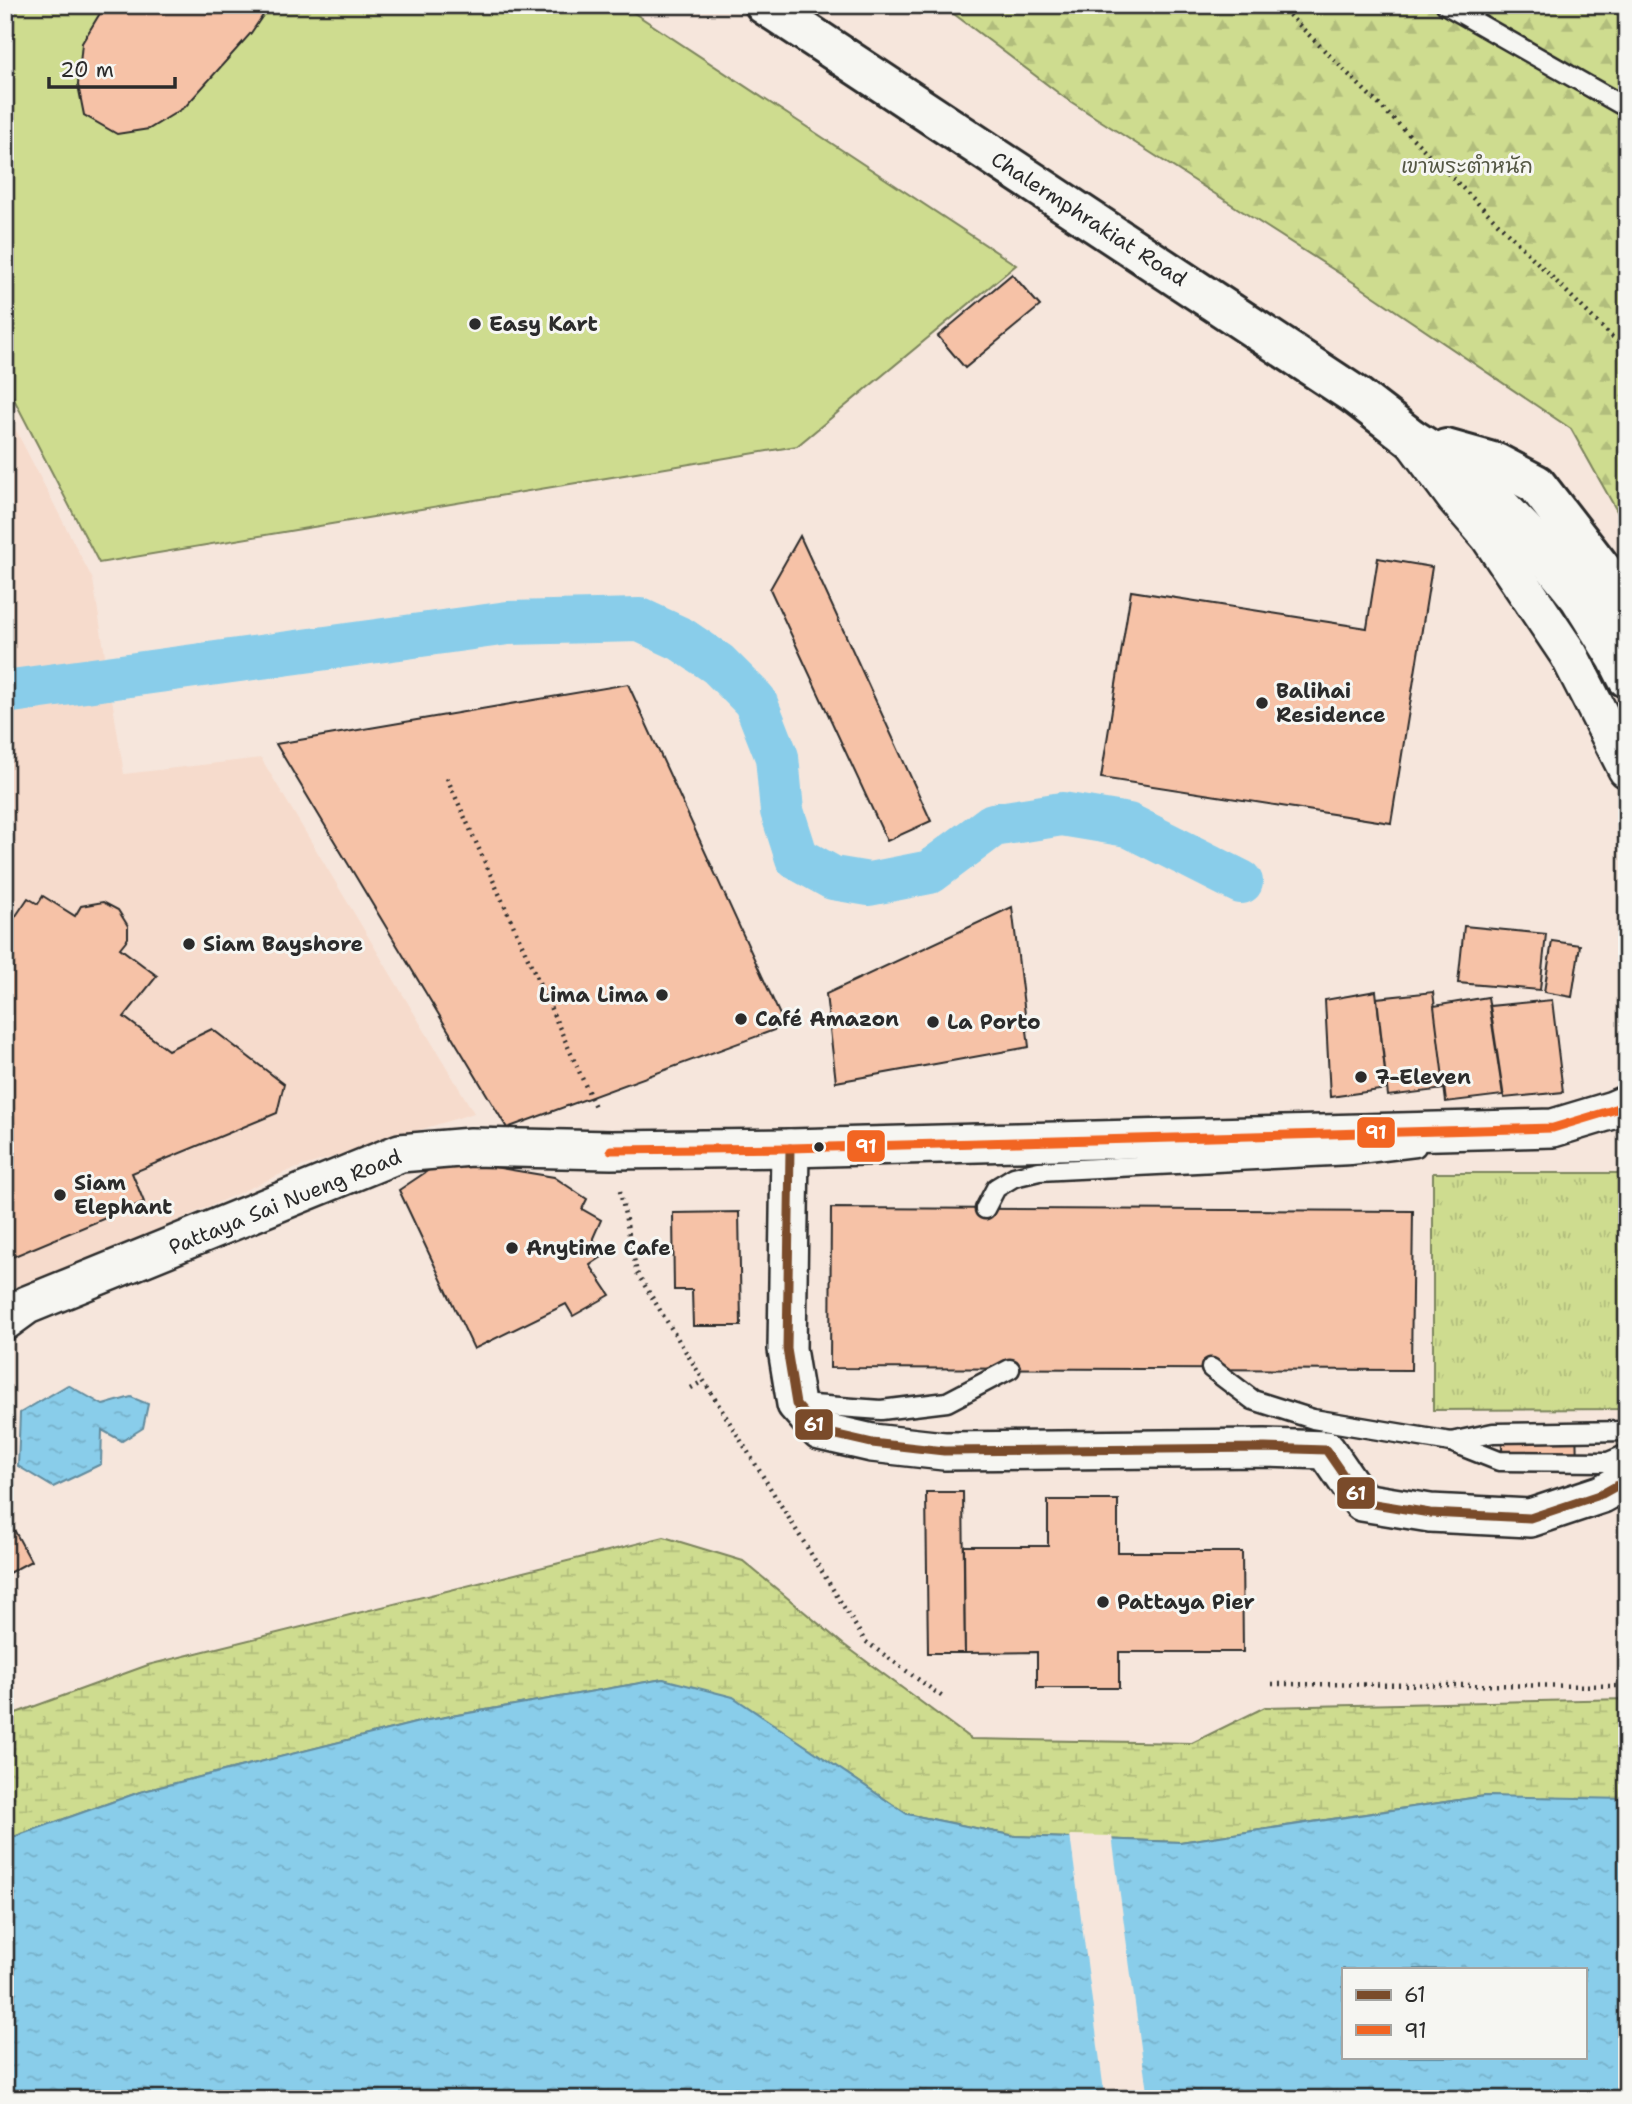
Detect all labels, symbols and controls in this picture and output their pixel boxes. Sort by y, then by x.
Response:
scale bar [49,46,175,90]
text: 20 m [60,56,114,84]
street label: Chalermphrakiat Road [986,145,1192,293]
park label: เขาพระตำหนัก [1401,152,1533,180]
place label: Easy Kart [489,310,598,338]
marker: Easy Kart [467,316,483,332]
place label: Balihai Residence [1276,677,1386,729]
marker: Balihai Residence [1254,695,1270,711]
place label: Siam Bayshore [203,930,363,958]
marker: Siam Bayshore [181,936,197,952]
place label: Lima Lima [539,981,649,1009]
marker: Lima Lima [654,987,670,1003]
place label: Café Amazon [755,1005,899,1033]
place label: La Porto [947,1008,1041,1036]
marker: Café Amazon [733,1011,749,1027]
marker: La Porto [925,1014,941,1030]
place label: 7-Eleven [1375,1063,1471,1091]
marker: 7-Eleven [1353,1069,1369,1085]
line badge: 91 [1356,1116,1396,1149]
text: 91 [1365,1120,1387,1145]
line badge: 91 [846,1129,886,1163]
text: 91 [855,1134,877,1159]
unlabelled marker [812,1140,826,1154]
street label: Pattaya Sai Nueng Road [165,1142,405,1262]
place label: Siam Elephant [74,1169,172,1221]
marker: Siam Elephant [52,1187,68,1203]
place label: Anytime Cafe [526,1234,671,1262]
marker: Anytime Cafe [504,1240,520,1256]
line badge: 61 [794,1408,834,1441]
text: 61 [804,1412,824,1437]
line badge: 61 [1336,1476,1376,1510]
text: 61 [1346,1481,1366,1506]
place label: Pattaya Pier [1117,1588,1255,1616]
marker: Pattaya Pier [1095,1594,1111,1610]
legend [1342,1968,1586,2058]
text: 61 [1404,1981,1426,2009]
text: 91 [1404,2017,1427,2045]

